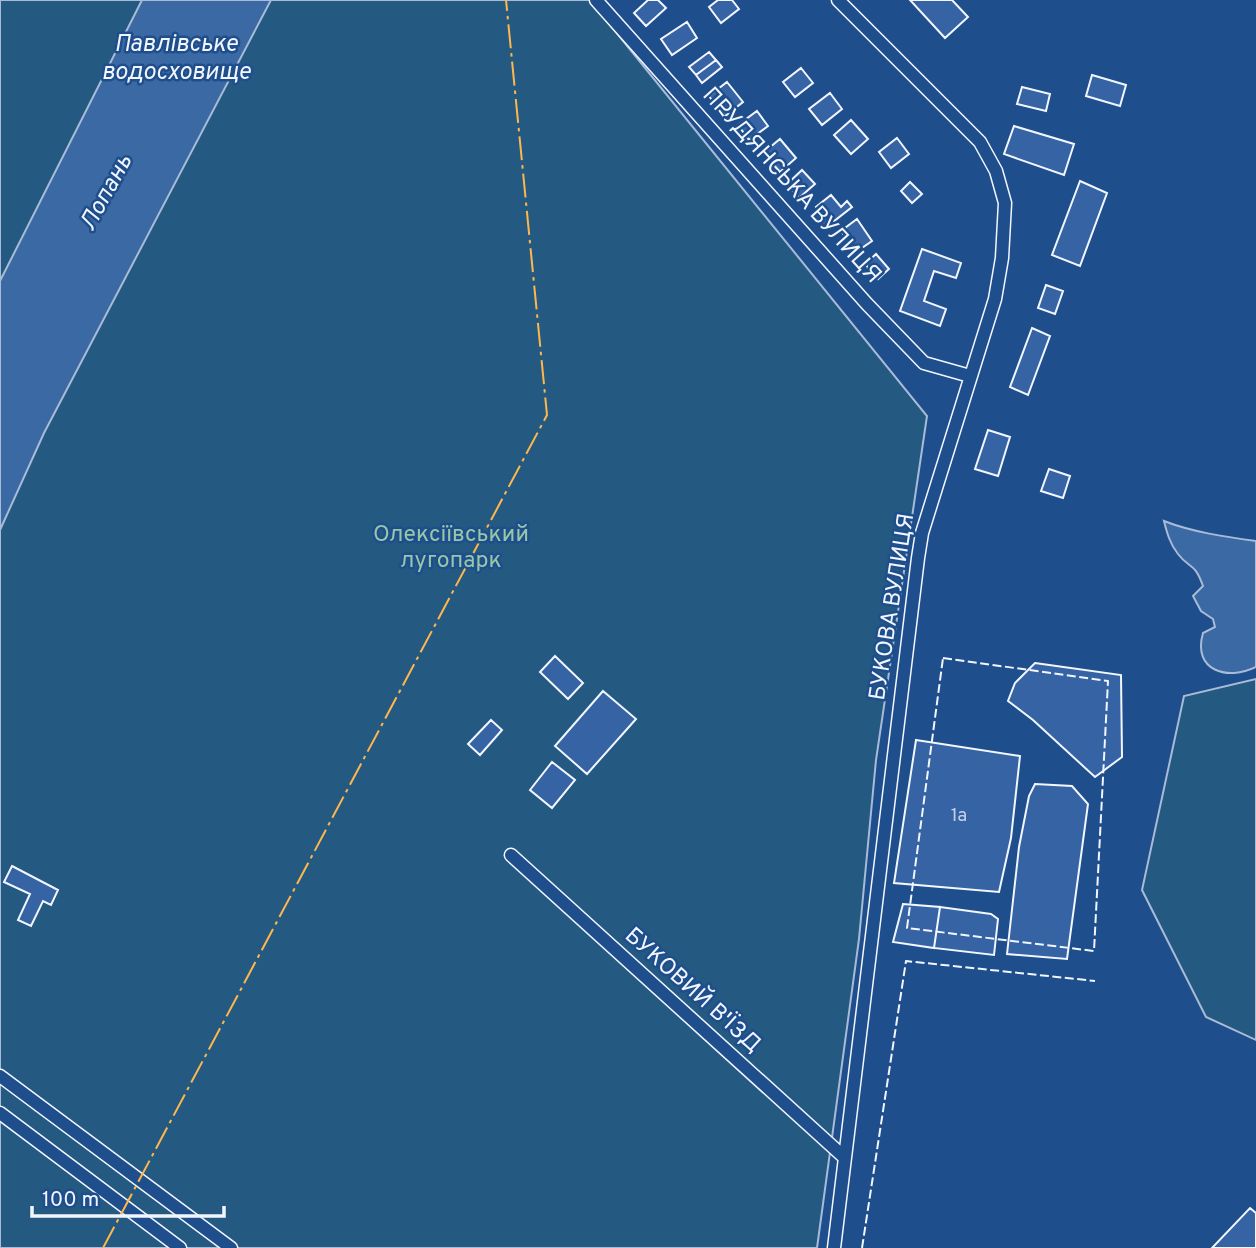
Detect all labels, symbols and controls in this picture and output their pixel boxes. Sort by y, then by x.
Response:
water label: Павлівське водосховище [101,30,251,88]
street label: ПРУДЯНСЬКА ВУЛИЦЯ [695,82,887,290]
water label: Лопань [74,149,140,237]
street label: БУКОВА ВУЛИЦЯ [864,511,922,703]
park label: Олексіївський лугопарк [373,521,529,576]
house number: 1а [951,804,967,828]
street label: БУКОВИЙ В'ЇЗД [618,921,768,1060]
scale bar [32,1174,224,1218]
text: 100 m [42,1187,99,1214]

